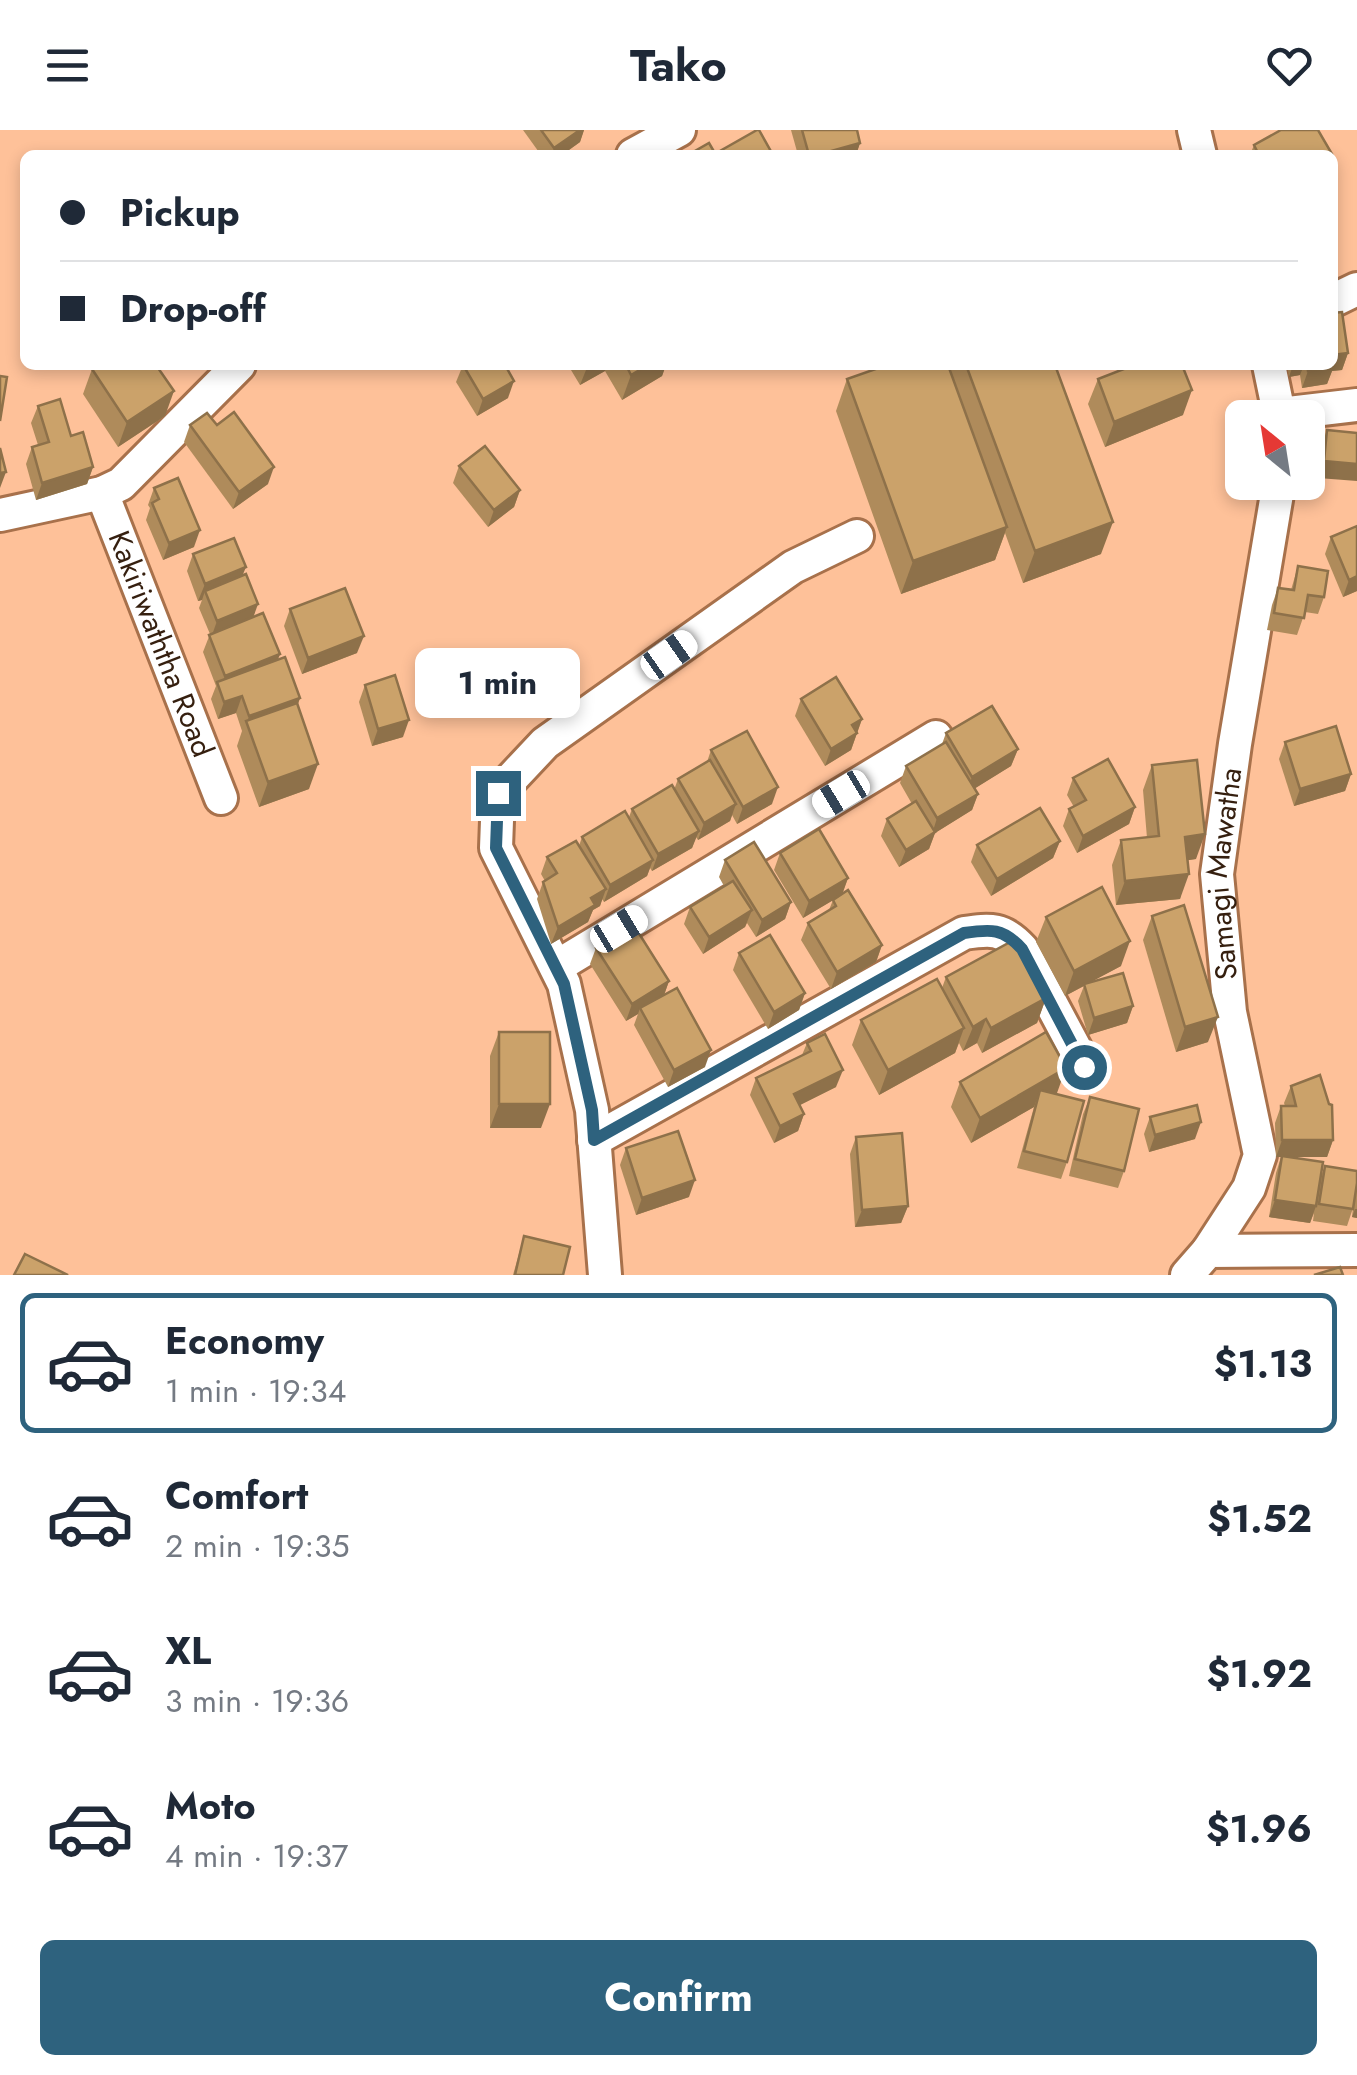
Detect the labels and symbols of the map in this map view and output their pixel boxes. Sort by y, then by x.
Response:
north arrow [1225,400,1325,500]
street label: Kakiriwaththa Road [98,524,225,763]
car [636,626,702,684]
callout: 1 min [416,648,580,718]
street label: Samagi Mawatha [1195,765,1252,982]
car [808,766,874,822]
route end [476,771,521,816]
car [586,901,652,957]
route start [1062,1045,1107,1090]

